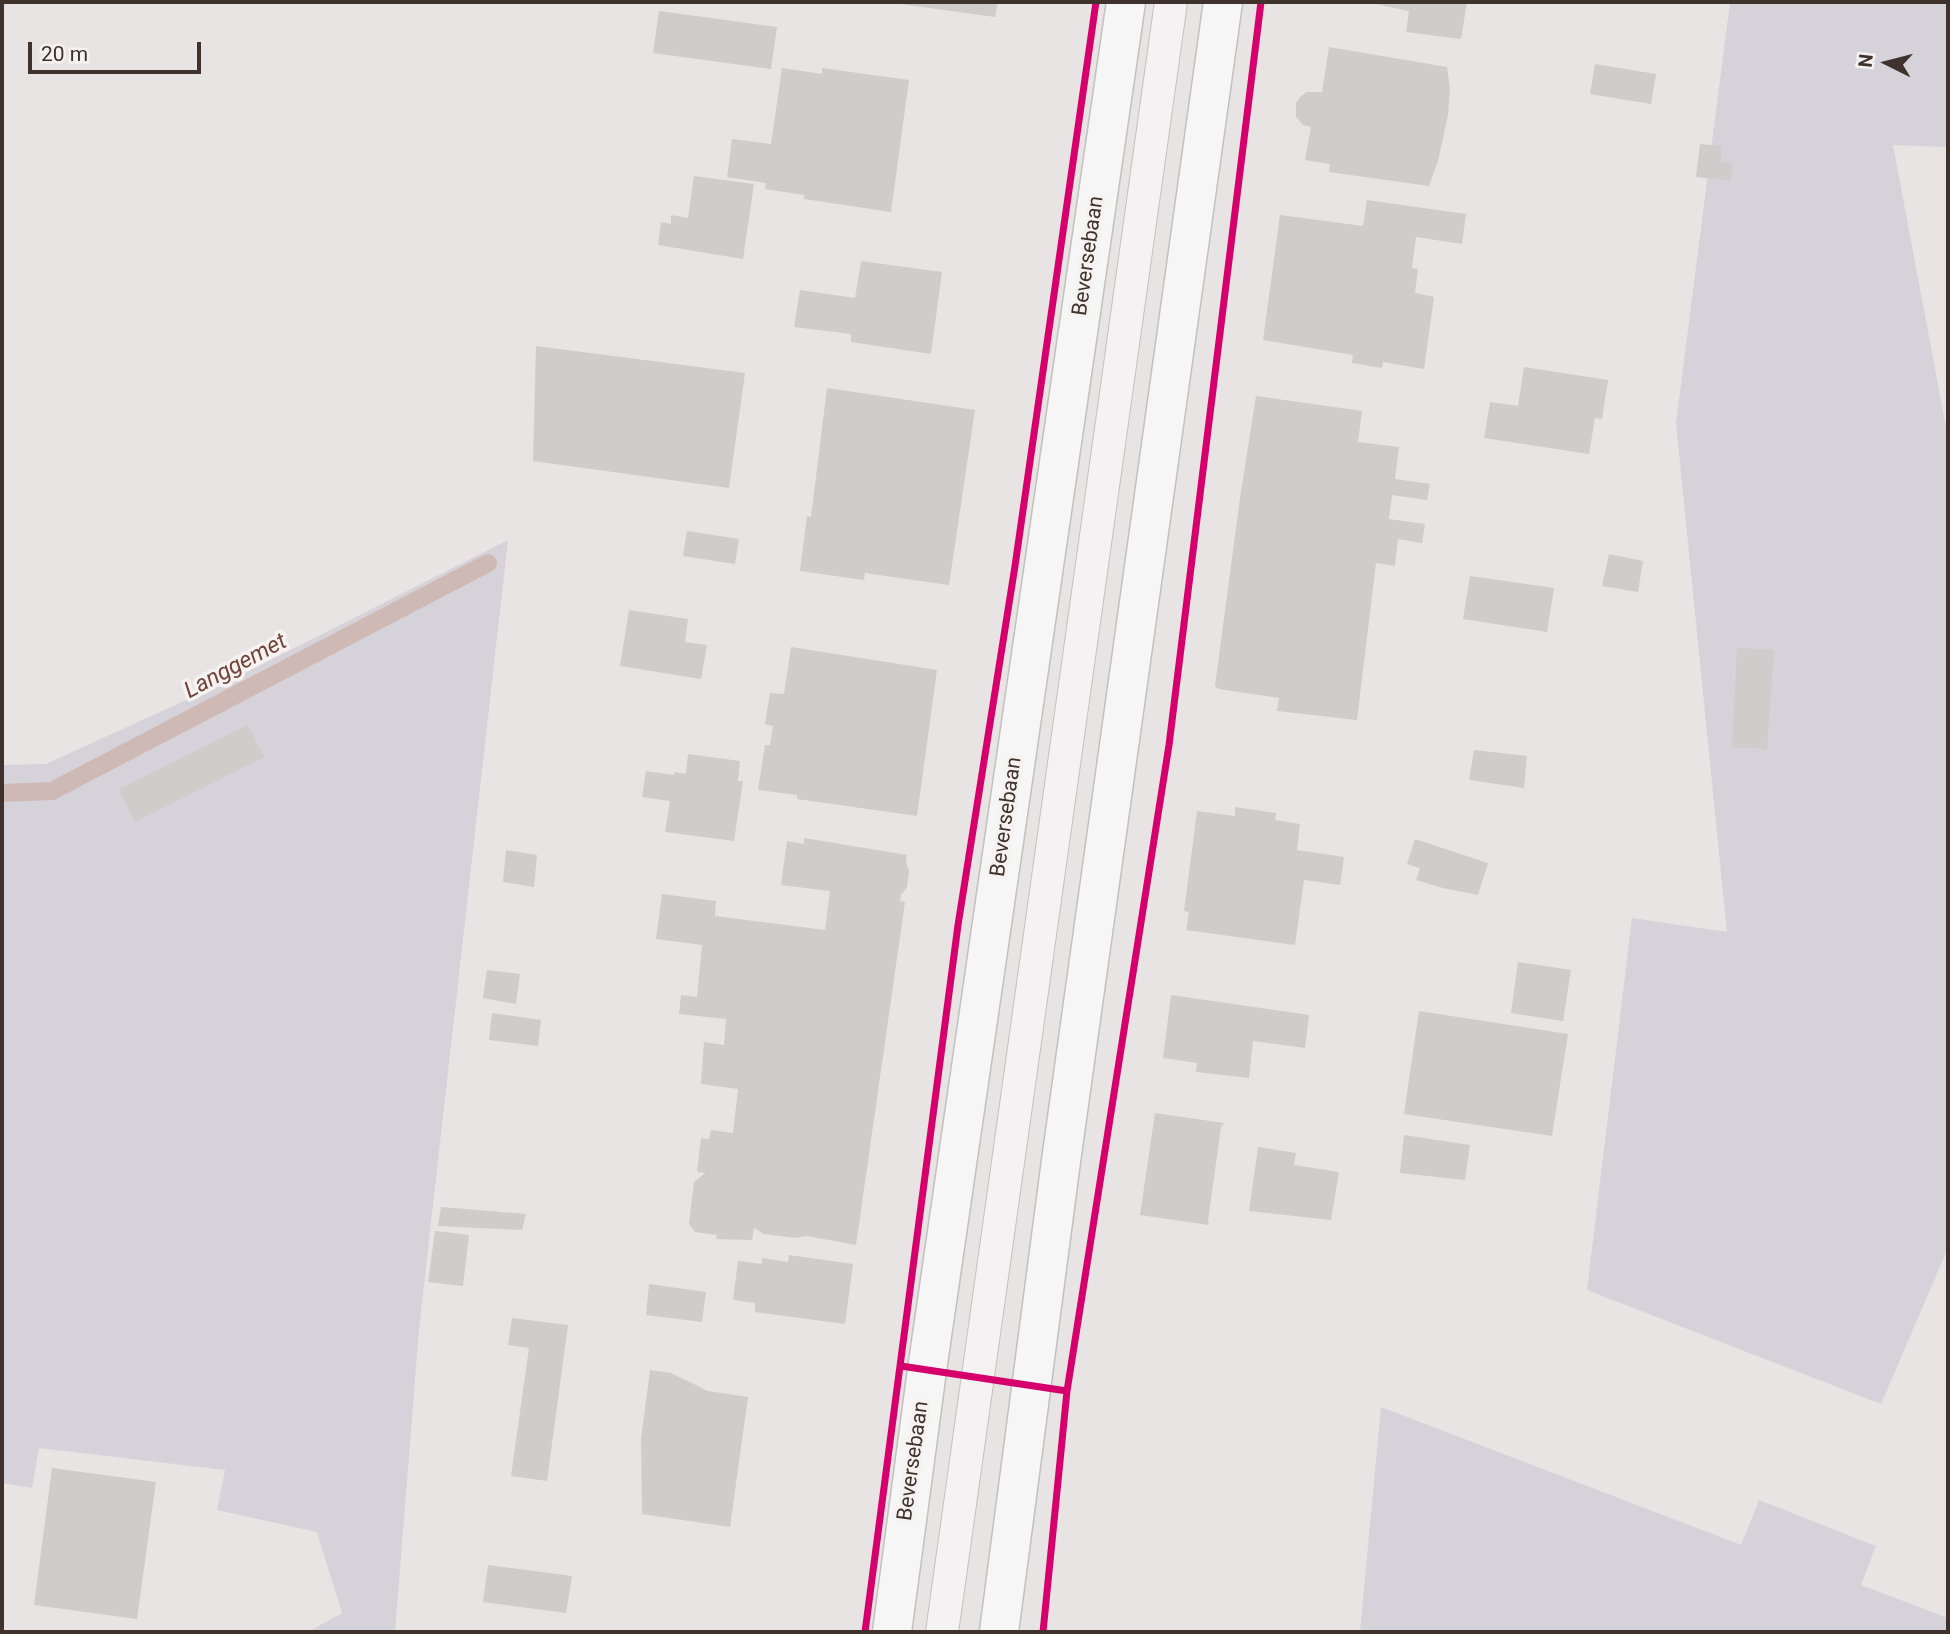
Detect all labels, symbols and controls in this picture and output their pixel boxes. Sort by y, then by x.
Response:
scale bar [32,28,205,72]
north arrow [1852,28,1922,98]
text: 20 m [41,42,88,66]
text: N [1853,53,1878,69]
street label: Beversebaan [1068,195,1110,317]
water label: Langgemet [180,629,292,705]
street label: Beversebaan [986,756,1028,878]
street label: Beversebaan [893,1400,935,1522]

